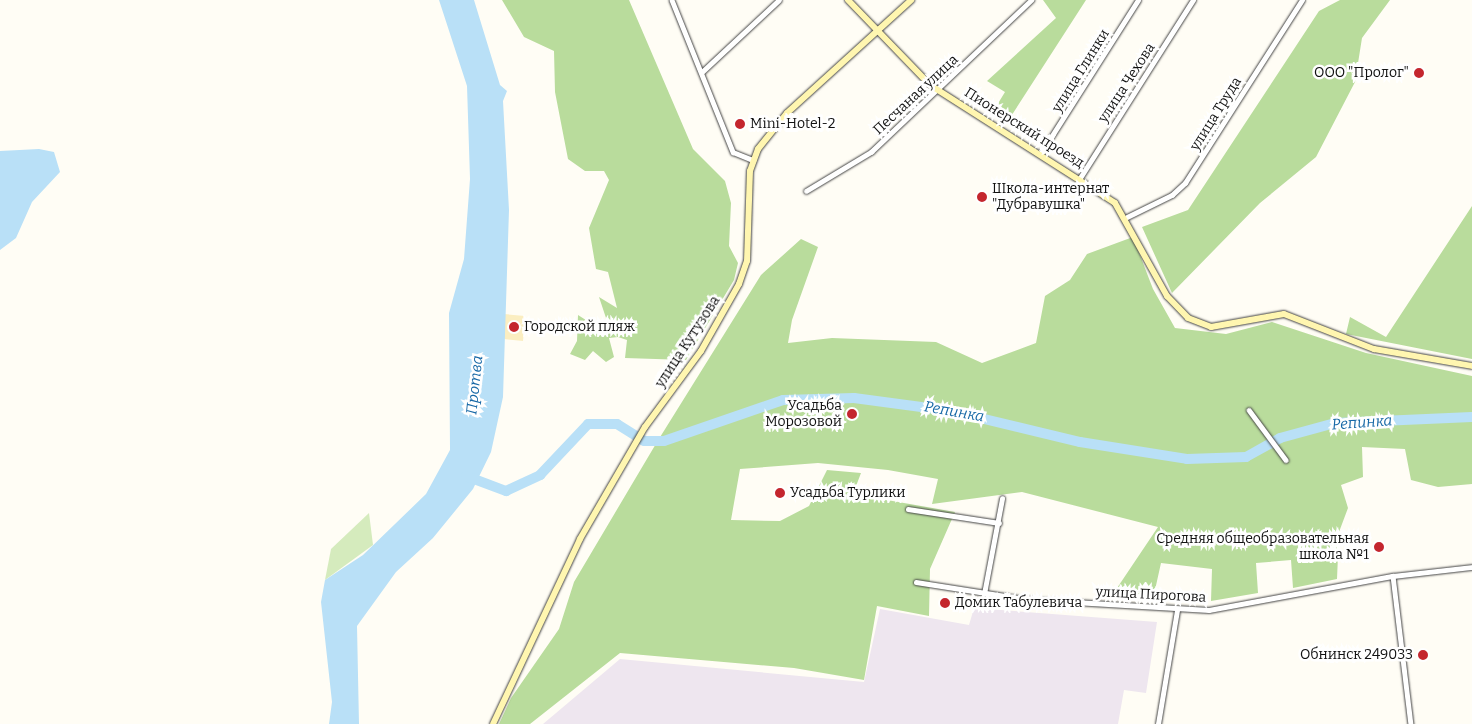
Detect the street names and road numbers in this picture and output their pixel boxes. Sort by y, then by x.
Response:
street label: улица Глинки [1049,26,1113,116]
street label: улица Чехова [1095,40,1159,126]
street label: Песчаная улица [870,51,962,139]
street label: улица Труда [1187,74,1245,154]
street label: Пионерский проезд [961,84,1087,172]
street label: улица Кутузова [652,293,724,391]
street label: улица Пирогова [1095,584,1207,606]

